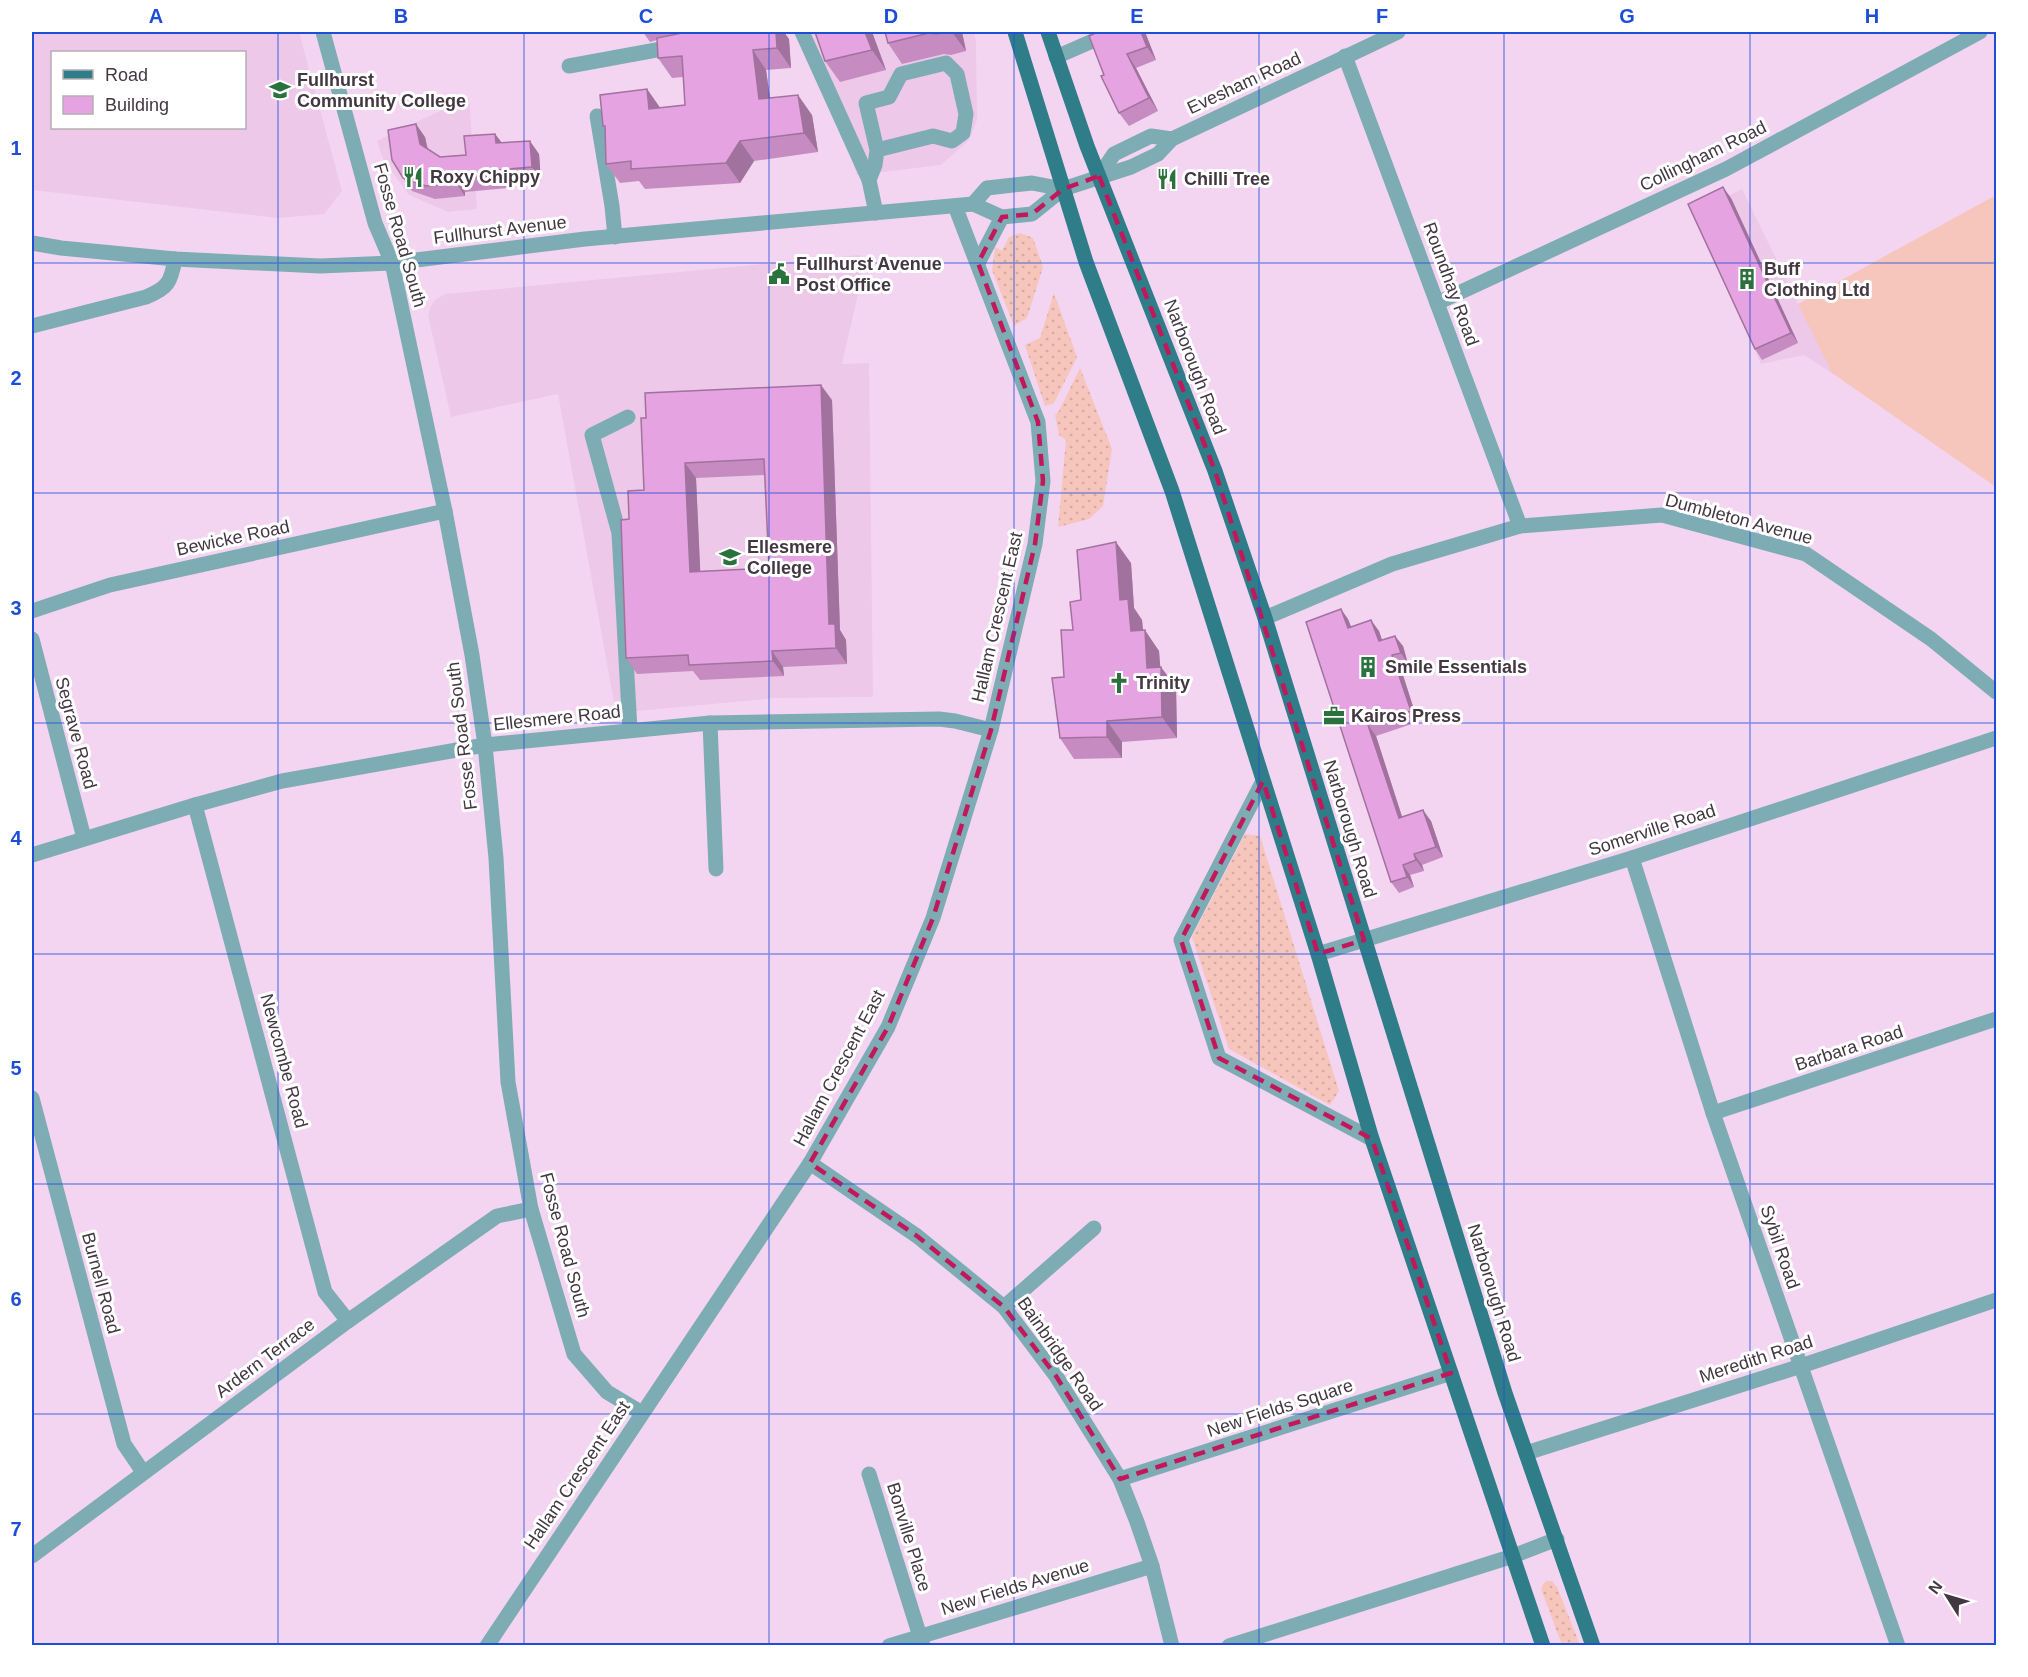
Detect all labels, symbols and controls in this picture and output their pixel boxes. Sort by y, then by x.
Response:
text: A [149,5,163,27]
text: B [394,5,408,27]
text: C [639,5,653,27]
text: D [884,5,898,27]
text: E [1130,5,1144,27]
text: F [1376,5,1388,27]
text: G [1619,5,1635,27]
text: H [1865,5,1879,27]
street label: Evesham Road [1184,48,1304,118]
legend [51,51,246,129]
text: Road [105,65,148,85]
place label: Fullhurst Community College [297,70,466,111]
school or university icon: Fullhurst Community College [268,78,292,102]
text: Building [105,95,169,115]
street label: Collingham Road [1637,117,1769,195]
text: 1 [10,137,22,159]
street label: Fosse Road South [370,161,430,309]
restaurant icon: Roxy Chippy [401,165,425,189]
place label: Roxy Chippy [430,167,540,187]
restaurant icon: Chilli Tree [1155,167,1179,191]
place label: Chilli Tree [1184,169,1270,189]
street label: Fullhurst Avenue [432,212,568,248]
street label: Roundhay Road [1419,219,1483,349]
place label: Fullhurst Avenue Post Office [796,254,942,295]
place label: Buff Clothing Ltd [1764,259,1870,300]
public building icon: Fullhurst Avenue Post Office [767,262,791,286]
building icon: Buff Clothing Ltd [1735,267,1759,291]
street label: Narborough Road [1160,297,1230,437]
text: 2 [10,367,22,389]
street label: Dumbleton Avenue [1663,490,1815,548]
street label: Bewicke Road [175,516,291,560]
street label: Hallam Crescent East [968,530,1026,704]
place label: Ellesmere College [747,537,832,578]
school or university icon: Ellesmere College [718,545,742,569]
text: 3 [10,597,22,619]
building icon: Smile Essentials [1356,655,1380,679]
place label: Smile Essentials [1385,657,1527,677]
street label: Fosse Road South [443,661,481,811]
church icon: Trinity [1107,671,1131,695]
place label: Trinity [1136,673,1190,693]
street label: Segrave Road [51,675,101,791]
street label: Ellesmere Road [492,701,622,735]
office icon: Kairos Press [1322,704,1346,728]
place label: Kairos Press [1351,706,1461,726]
street label: Narborough Road [1320,758,1380,900]
street label: Somerville Road [1586,800,1718,860]
text: 4 [10,827,22,849]
street label: Hallam Crescent East [789,986,889,1150]
street label: Newcombe Road [256,992,312,1130]
street label: Barbara Road [1793,1021,1905,1075]
text: 5 [10,1057,22,1079]
street label: Fosse Road South [536,1170,594,1320]
street label: Sybil Road [1756,1203,1804,1291]
street label: Narborough Road [1464,1222,1524,1364]
street label: Burnell Road [78,1230,124,1336]
text: 6 [10,1288,22,1310]
street label: Bainbridge Road [1013,1293,1107,1415]
street label: Ardern Terrace [212,1314,318,1402]
street label: Meredith Road [1697,1331,1815,1387]
street label: New Fields Square [1205,1375,1355,1441]
street label: Hallam Crescent East [520,1397,634,1553]
street label: Bonville Place [883,1480,935,1594]
text: 7 [10,1518,22,1540]
street label: New Fields Avenue [939,1555,1091,1619]
north arrow [1917,1566,1977,1626]
text: N [1925,1578,1946,1597]

